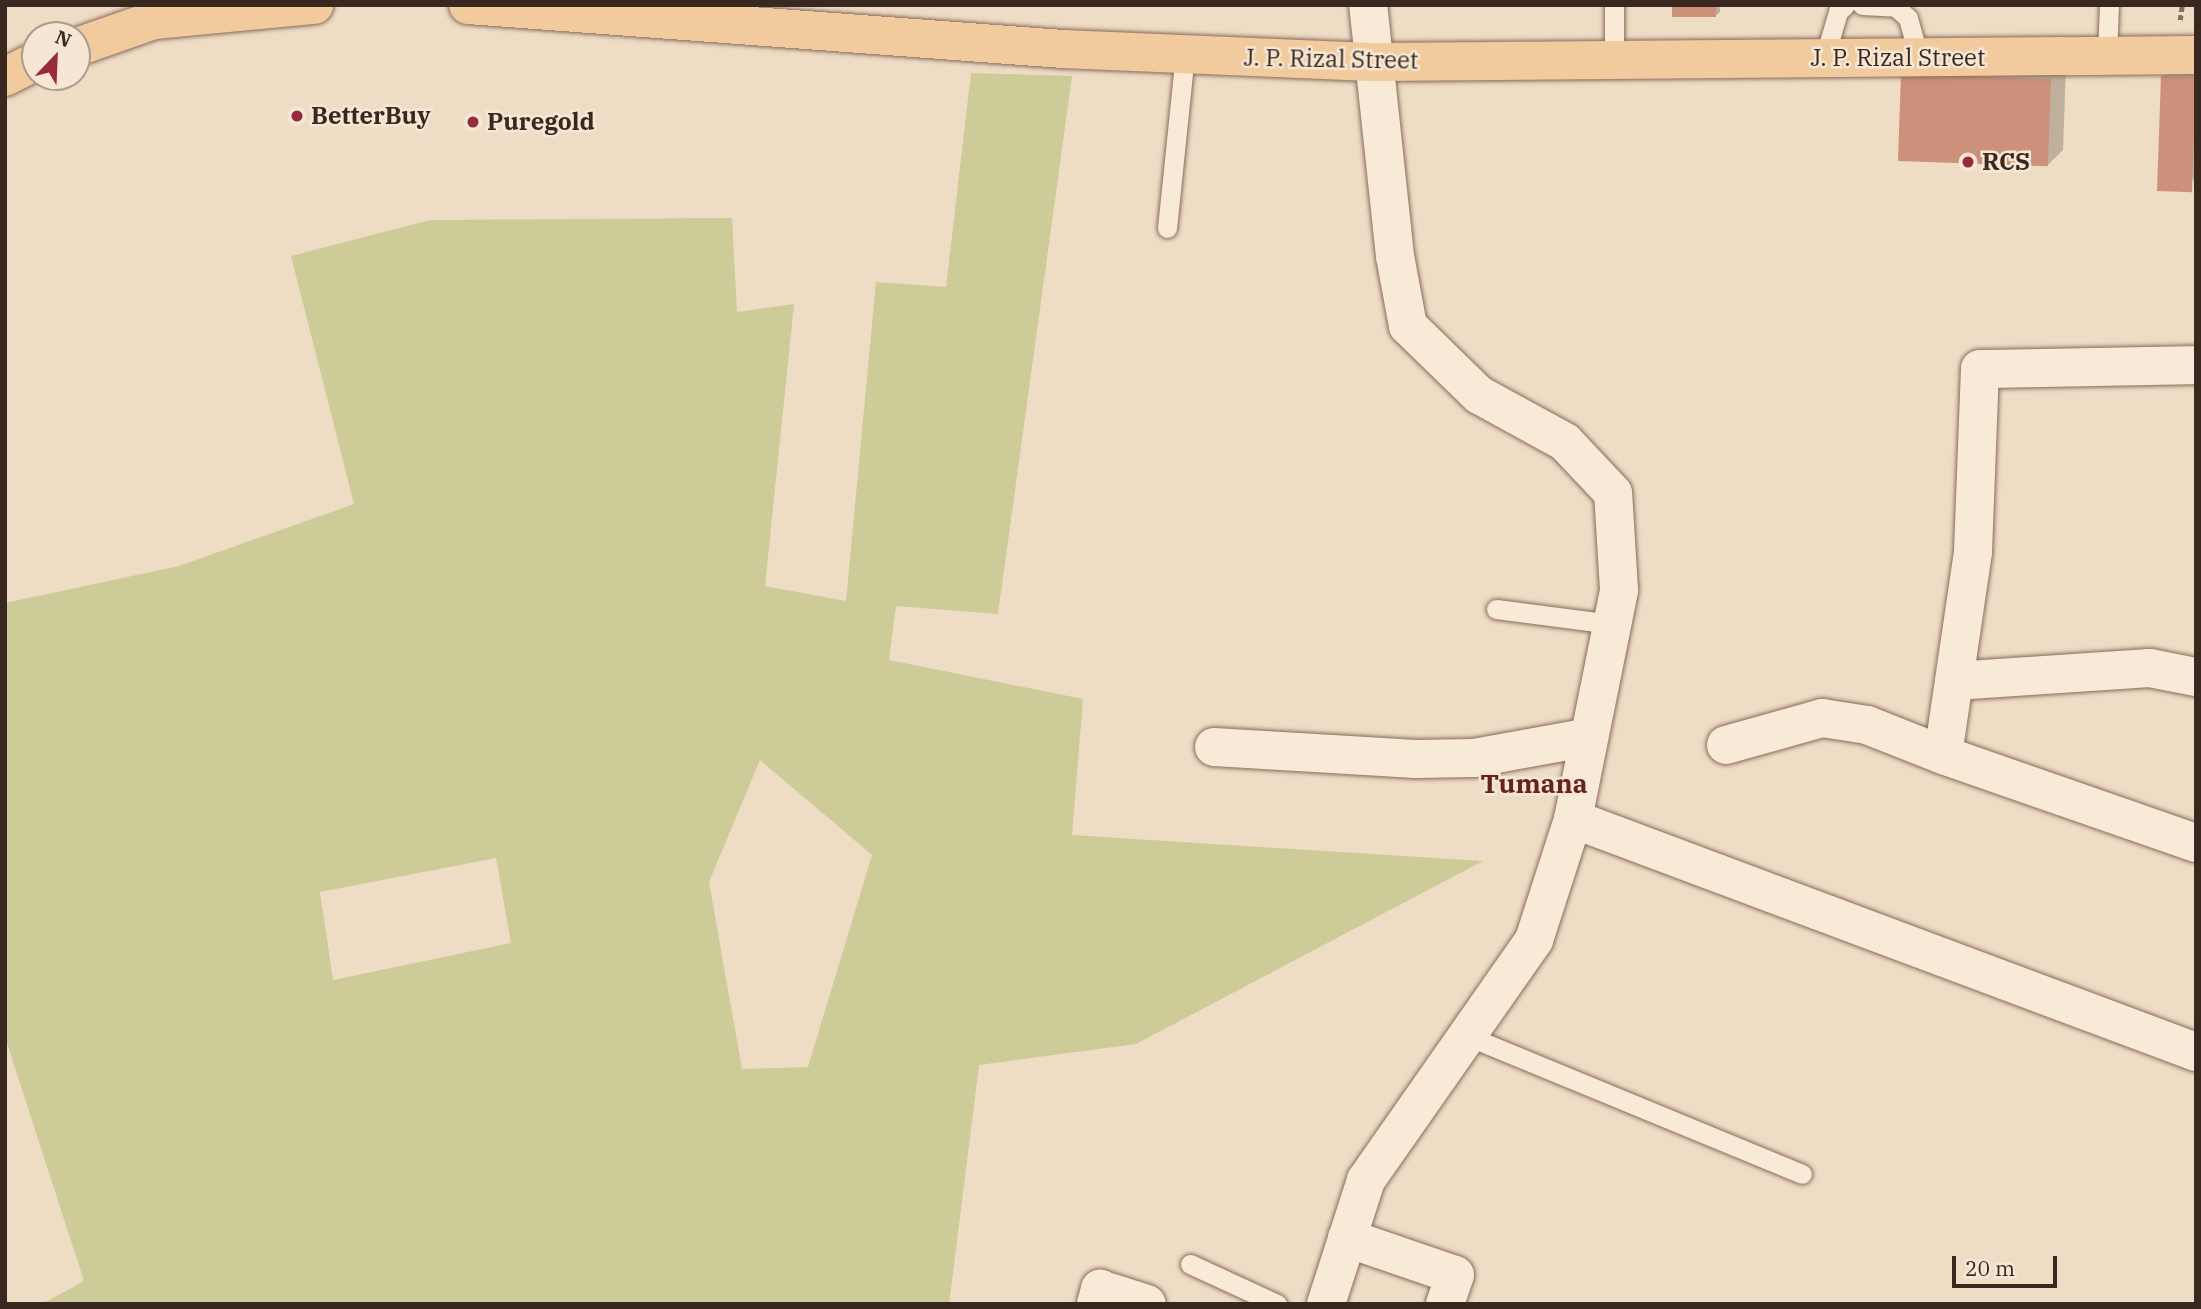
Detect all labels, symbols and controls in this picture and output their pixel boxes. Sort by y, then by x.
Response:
north arrow [21,21,91,91]
text: N [52,25,75,52]
street label: J. P. Rizal Street [1243,43,1419,75]
street label: J. P. Rizal Street [1811,44,1985,72]
place label: BetterBuy [311,102,431,130]
marker: BetterBuy [289,108,305,124]
place label: Puregold [487,108,595,136]
marker: Puregold [465,114,481,130]
place label: RCS [1982,148,2030,176]
marker: RCS [1960,154,1976,170]
district label: Tumana [1480,768,1588,800]
scale bar [1956,1242,2061,1286]
text: 20 m [1965,1254,2015,1282]

